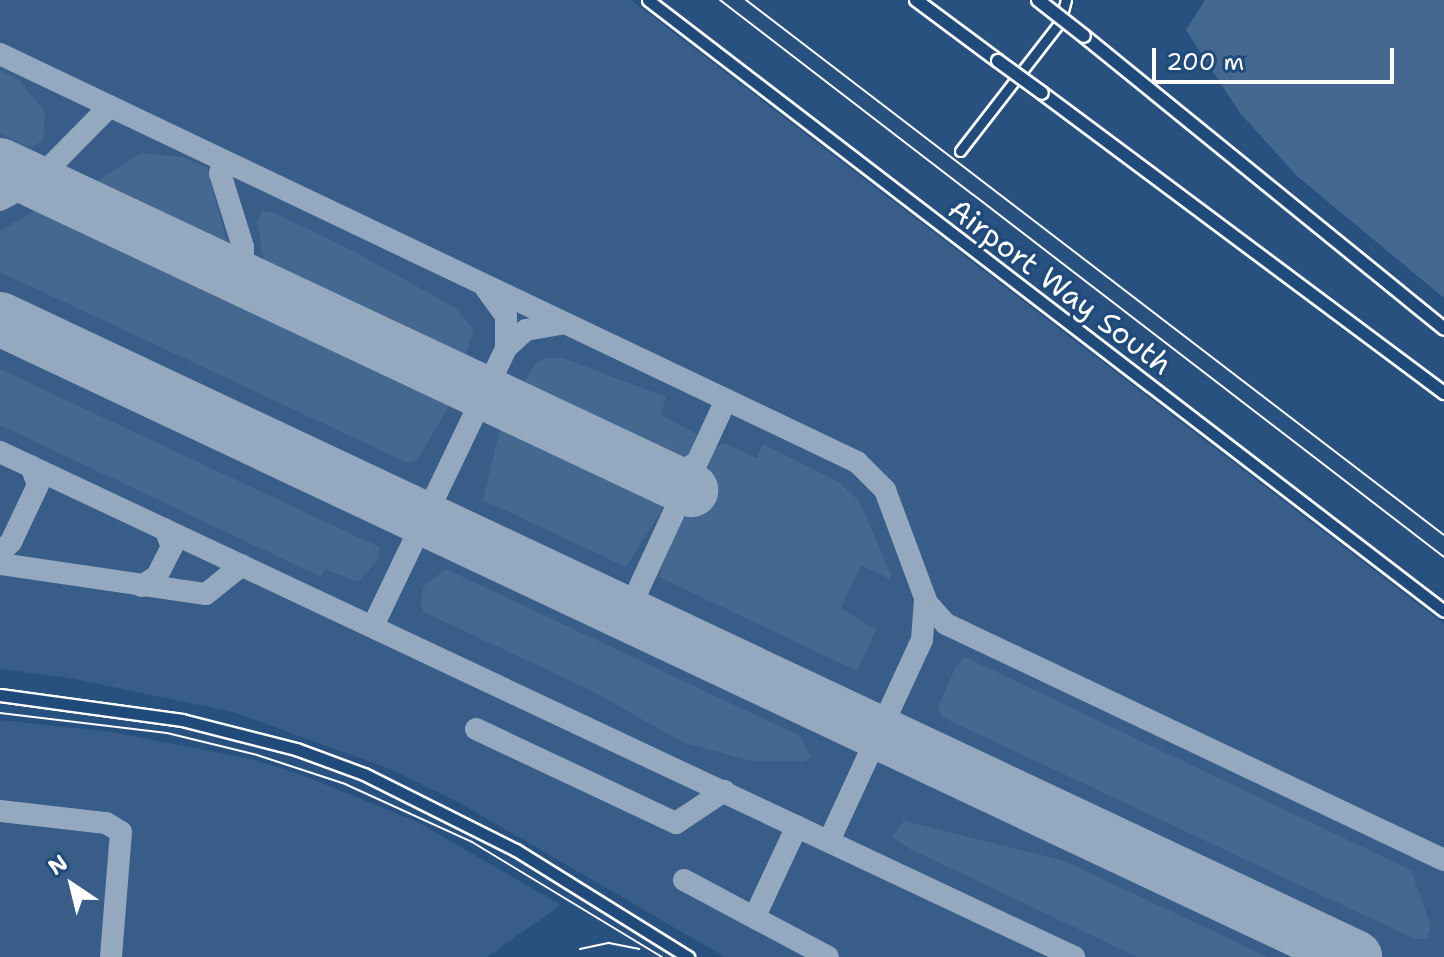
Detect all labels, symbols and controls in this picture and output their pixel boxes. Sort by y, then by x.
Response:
scale bar [1156,32,1398,82]
text: 200 m [1166,46,1244,78]
street label: Airport Way South [941,191,1179,383]
north arrow [32,845,112,925]
text: N [42,848,73,882]

